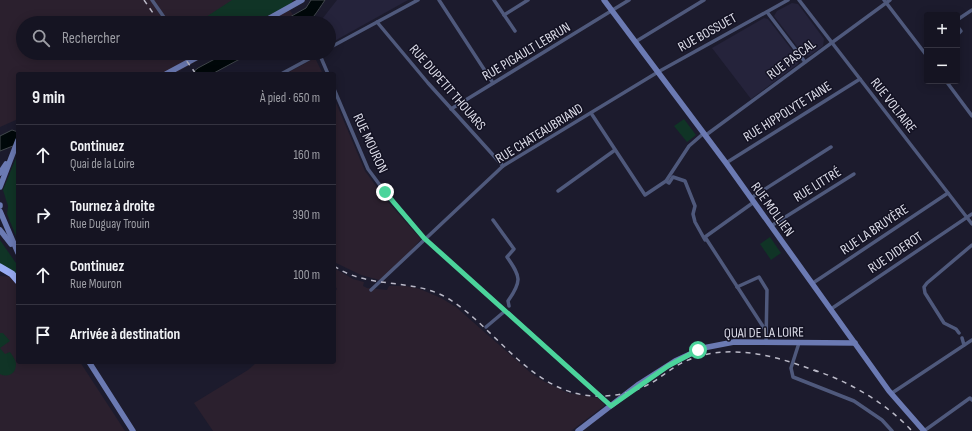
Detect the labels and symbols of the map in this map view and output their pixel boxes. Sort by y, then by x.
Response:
street label: RUE BOSSUET [675,9,740,56]
street label: RUE PIGAULT LEBRUN [479,18,573,84]
street label: RUE PASCAL [763,36,819,83]
street label: RUE DUPETIT THOUARS [406,41,490,134]
street label: RUE VOLTAIRE [867,75,920,136]
street label: RUE HIPPOLYTE TAINE [740,77,835,145]
street label: RUE CHATEAUBRIAND [492,100,586,167]
street label: RUE MOURON [349,111,392,176]
street label: RUE LITTRÉ [790,163,844,206]
street label: RUE MOLLIEN [747,179,798,240]
route end [376,183,394,201]
street label: RUE LA BRUYÈRE [837,200,912,258]
street label: RUE DIDEROT [865,228,926,277]
street label: QUAI DE LA LOIRE [724,323,804,342]
route start [689,341,707,359]

